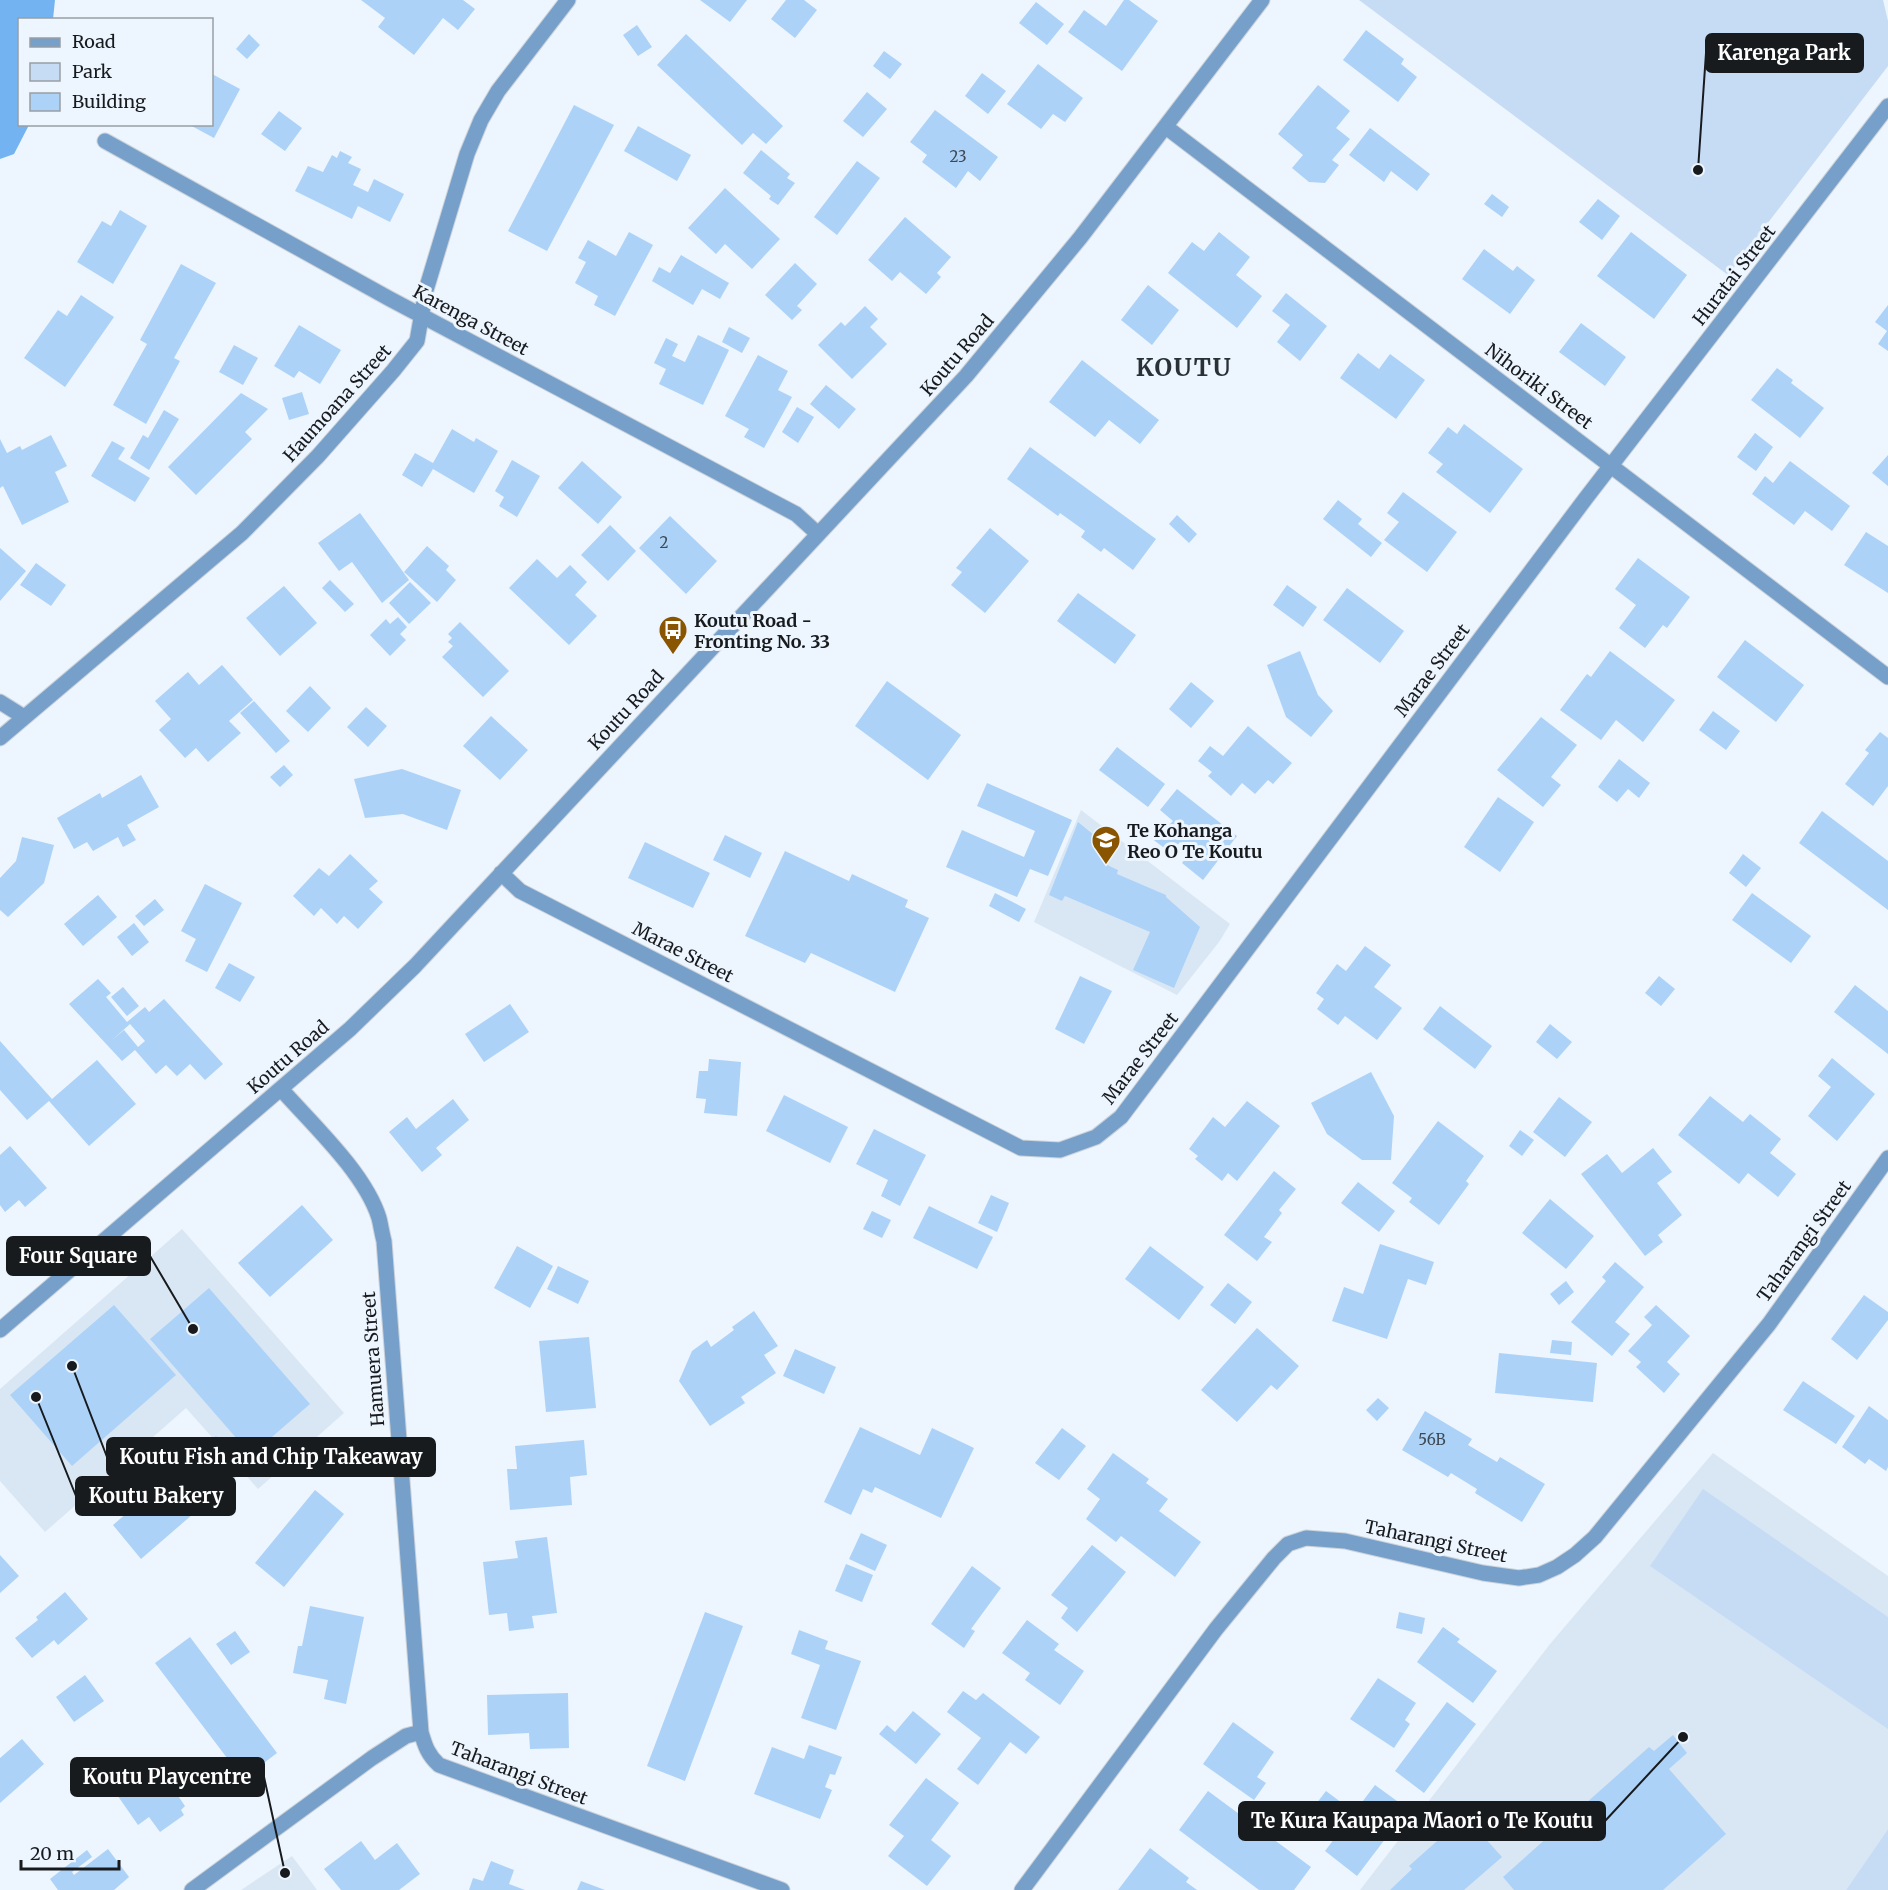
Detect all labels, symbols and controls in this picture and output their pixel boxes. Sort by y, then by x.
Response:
legend [18,18,213,126]
text: Road [72,30,116,53]
callout: Karenga Park [1706,34,1863,72]
text: Karenga Park [1717,40,1851,65]
text: Park [72,60,113,83]
text: Building [72,90,146,113]
house number: 23 [950,147,966,166]
street label: Huratai Street [1688,220,1780,330]
street label: Karenga Street [409,280,533,360]
street label: Koutu Road [915,309,999,400]
street label: Nihoriki Street [1481,338,1597,434]
street label: Haumoana Street [278,339,396,467]
district label: KOUTU [1136,352,1232,383]
house number: 2 [660,533,669,552]
place label: Koutu Road - Fronting No. 33 [694,609,830,653]
bus stop icon: Koutu Road - Fronting No. 33 [657,614,689,656]
street label: Marae Street [1390,619,1474,721]
street label: Koutu Road [583,665,669,755]
place label: Te Kohanga Reo O Te Koutu [1127,819,1263,863]
school or university icon: Te Kohanga Reo O Te Koutu [1090,824,1122,866]
street label: Marae Street [629,917,737,987]
street label: Marae Street [1097,1007,1183,1109]
street label: Koutu Road [243,1015,334,1099]
street label: Taharangi Street [1752,1175,1856,1307]
callout: Four Square [7,1237,150,1275]
text: Four Square [19,1243,137,1268]
street label: Hamuera Street [357,1291,389,1427]
house number: 56B [1418,1430,1446,1449]
callout: Koutu Fish and Chip Takeaway [107,1438,435,1476]
text: Koutu Fish and Chip Takeaway [119,1444,423,1469]
callout: Koutu Bakery [76,1477,235,1515]
text: Koutu Bakery [88,1483,224,1508]
street label: Taharangi Street [1363,1515,1509,1567]
street label: Taharangi Street [447,1736,591,1810]
callout: Koutu Playcentre [71,1758,264,1796]
text: Koutu Playcentre [83,1764,252,1789]
callout: Te Kura Kaupapa Maori o Te Koutu [1239,1802,1605,1840]
text: Te Kura Kaupapa Maori o Te Koutu [1251,1808,1593,1833]
scale bar [21,1833,118,1871]
text: 20 m [30,1842,74,1865]

